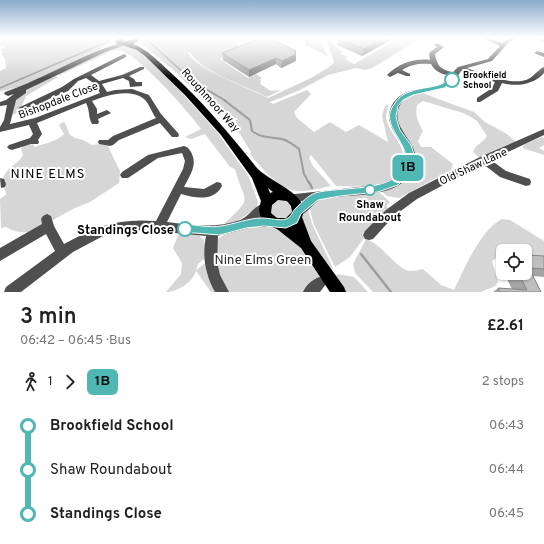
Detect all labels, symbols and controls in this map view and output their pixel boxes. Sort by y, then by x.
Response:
street label: Roughmoor Way [178,66,243,136]
place label: Brookfield School [463,70,507,91]
marker: Brookfield School [444,72,460,88]
street label: Bishopdale Close [16,79,100,123]
street label: Old Shaw Lane [437,145,510,189]
line badge: 1B [390,155,426,181]
text: 1B [400,159,416,176]
district label: NINE ELMS [11,167,85,183]
marker: Shaw Roundabout [364,184,376,196]
place label: Shaw Roundabout [339,198,401,225]
marker: Standings Close [177,221,193,237]
place label: Standings Close [77,223,174,239]
map controls [496,244,532,280]
button: locate [496,244,532,280]
park label: Nine Elms Green [215,253,311,269]
text: 3 min [20,304,76,331]
text: £2.61 [487,317,524,336]
text: 06:42 – 06:45 · Bus [20,333,131,349]
icon: walk [20,371,42,393]
icon: forward [59,371,81,393]
text: 1B [95,373,110,390]
text: 1 [48,374,53,390]
text: 2 stops [482,374,524,390]
text: Brookfield School [50,417,174,436]
text: 06:43 [489,418,524,434]
text: Shaw Roundabout [50,461,172,480]
text: 06:44 [489,462,524,478]
text: Standings Close [50,505,162,524]
text: 06:45 [489,506,524,522]

